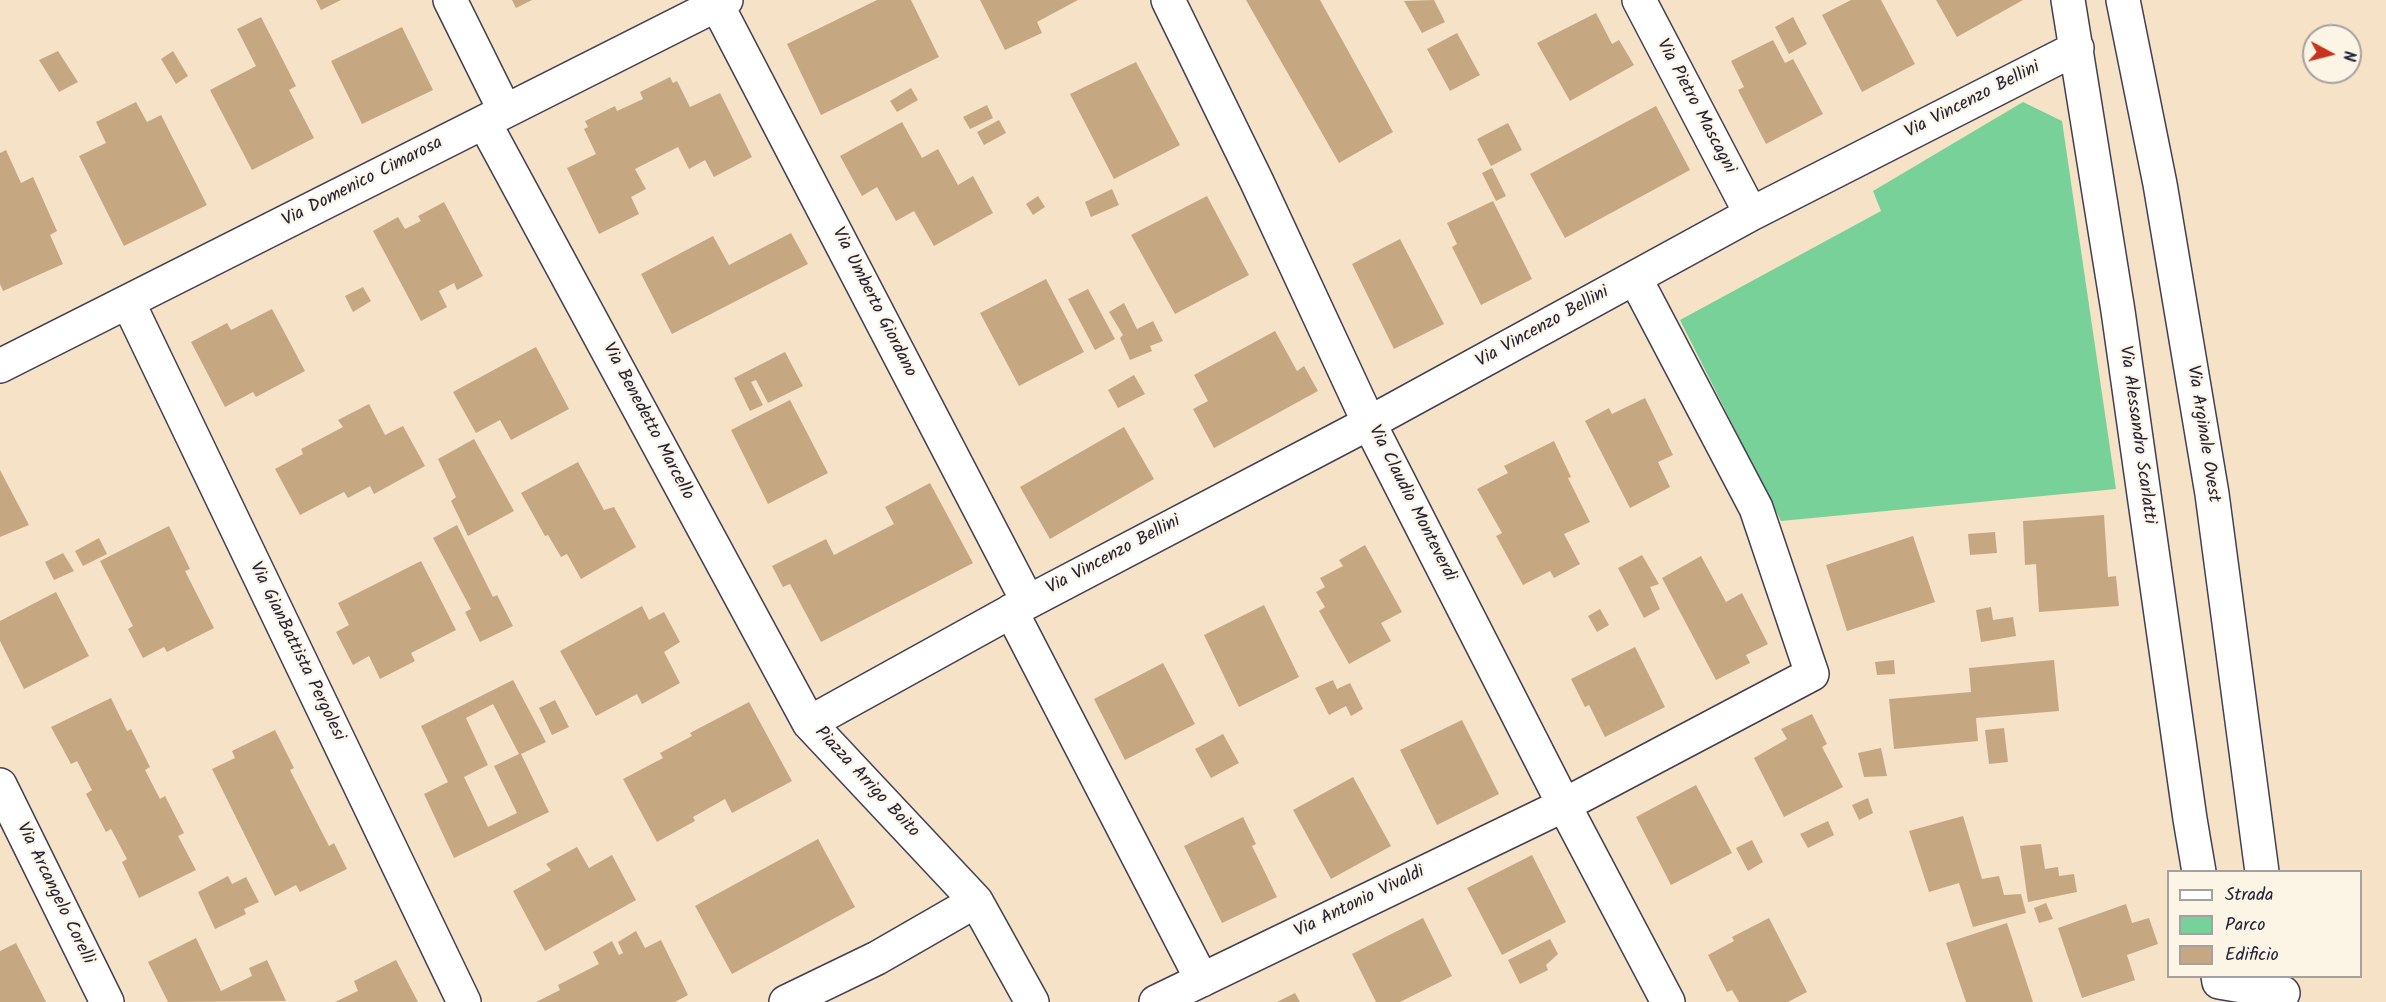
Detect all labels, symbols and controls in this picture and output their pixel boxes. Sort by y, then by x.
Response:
north arrow [2302,24,2362,84]
street label: Via Pietro Mascagni [1650,36,1740,178]
text: N [2335,49,2361,63]
street label: Via Vincenzo Bellini [1902,58,2044,144]
street label: Via Domenico Cimarosa [279,133,447,233]
street label: Via Umberto Giordano [826,225,920,381]
street label: Via Vincenzo Bellini [1473,283,1613,373]
street label: Via Benedetto Marcello [596,340,698,504]
street label: Via Alessandro Scarlatti [2113,345,2159,525]
street label: Via Arginale Ovest [2181,364,2223,504]
street label: Via Claudio Monteverdi [1362,422,1460,586]
street label: Via Vincenzo Bellini [1043,512,1185,600]
street label: Via GianBattista Pergolesi [243,559,349,745]
street label: Piazza Arrigo Boito [809,723,923,843]
street label: Via Arcangelo Corelli [10,820,98,968]
street label: Via Antonio Vivaldi [1291,862,1429,944]
legend [2167,870,2362,978]
text: Strada [2225,881,2273,910]
text: Parco [2225,911,2265,940]
text: Edificio [2225,941,2279,970]

